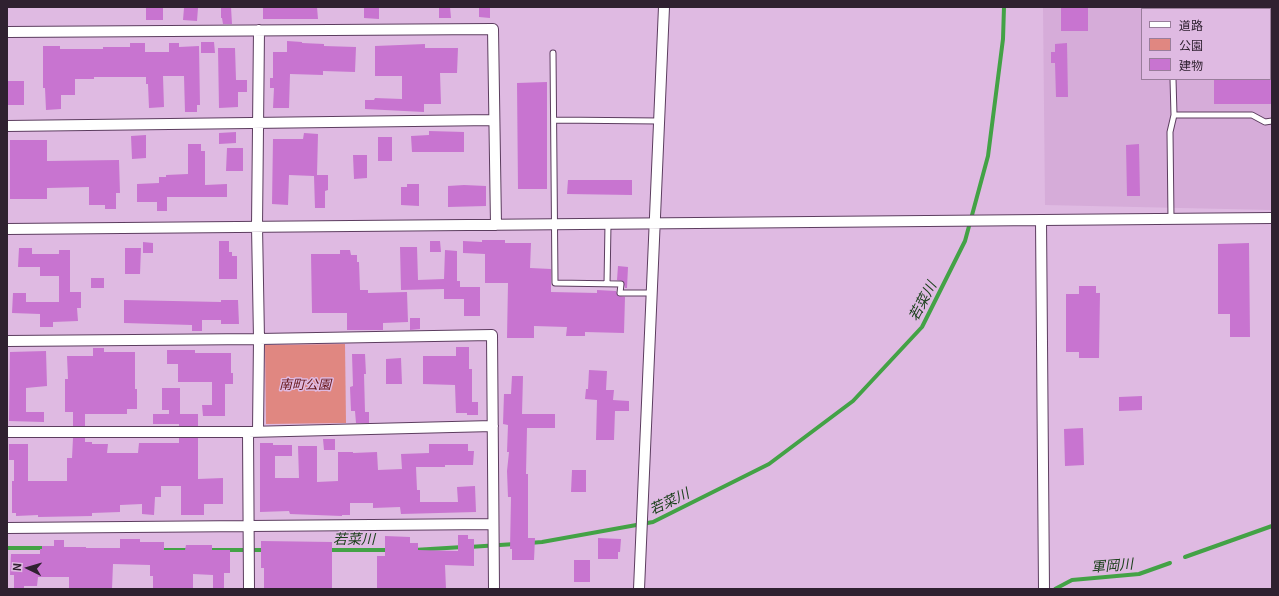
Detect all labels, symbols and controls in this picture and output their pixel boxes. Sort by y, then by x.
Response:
legend [1141,8,1271,80]
text: 道路 [1179,16,1203,33]
text: 公園 [1179,36,1203,53]
text: 建物 [1179,56,1203,73]
water label: 若菜川 [905,279,939,323]
park label: 南町公園 [279,376,331,392]
water label: 若菜川 [646,485,692,517]
water label: 若菜川 [333,531,375,547]
north arrow [8,548,48,588]
water label: 軍岡川 [1090,555,1134,575]
text: N [8,562,24,572]

